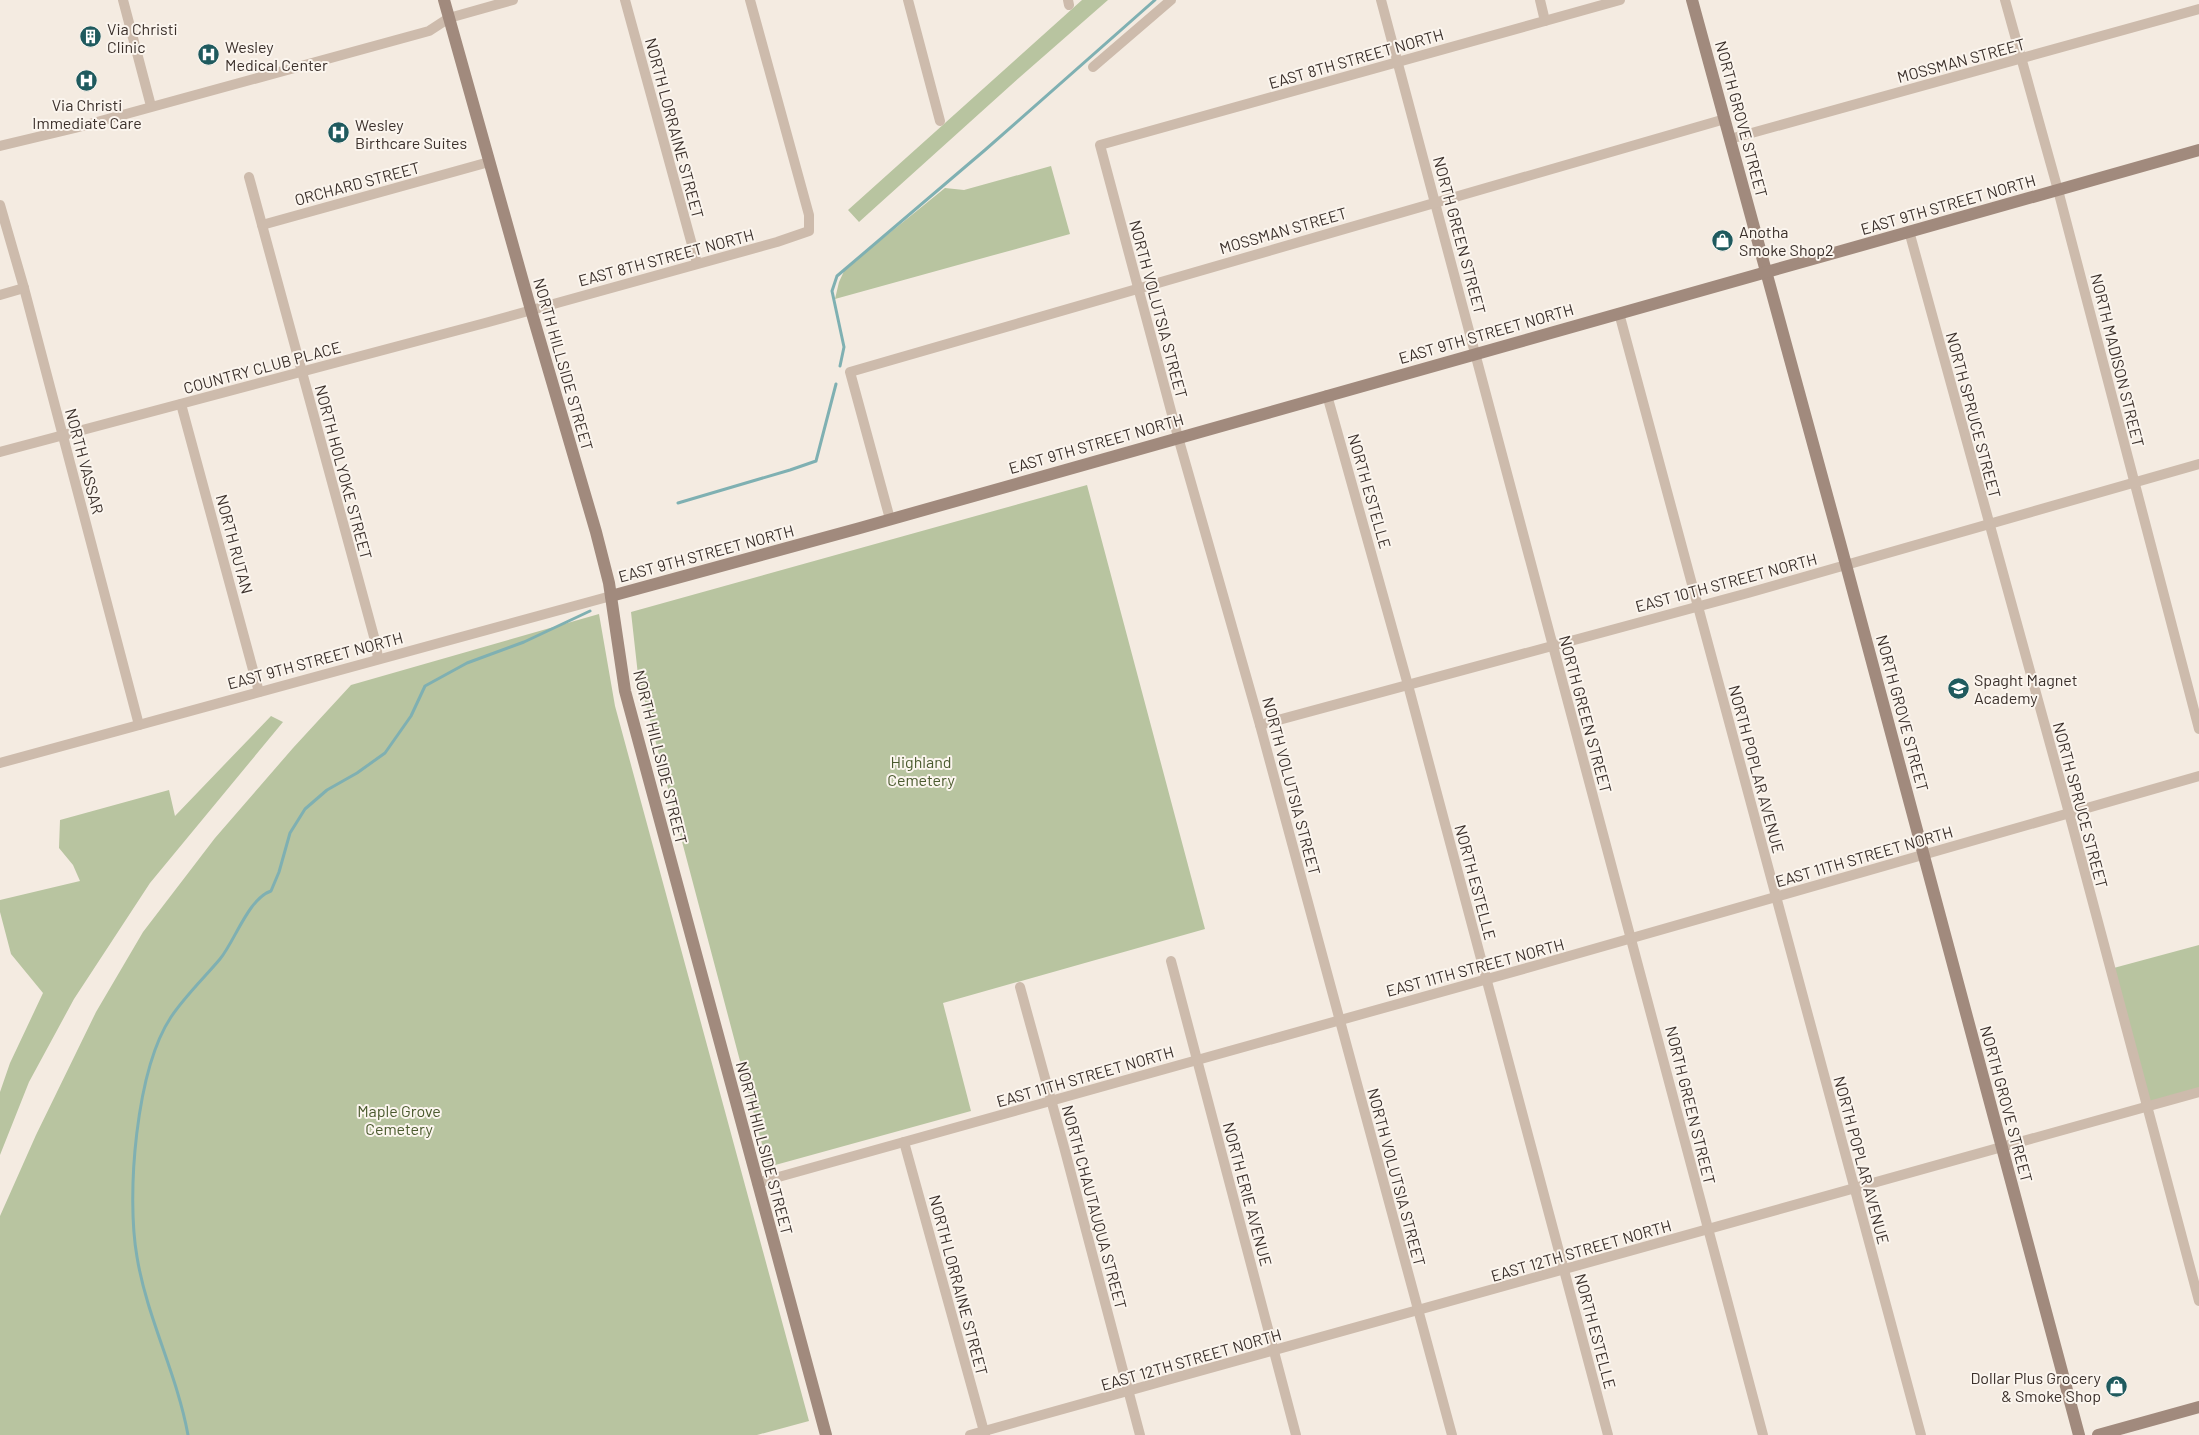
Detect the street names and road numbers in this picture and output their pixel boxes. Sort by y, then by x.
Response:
street label: EAST 8TH STREET NORTH [1266,24,1446,92]
street label: MOSSMAN STREET [1895,34,2027,86]
street label: NORTH LORRAINE STREET [642,36,708,220]
street label: NORTH GROVE STREET [1712,39,1772,199]
street label: NORTH GREEN STREET [1430,154,1490,316]
street label: ORCHARD STREET [292,157,422,209]
street label: EAST 9TH STREET NORTH [1858,170,2038,238]
street label: MOSSMAN STREET [1217,203,1349,257]
street label: NORTH VOLUTSIA STREET [1126,218,1192,400]
street label: EAST 8TH STREET NORTH [576,224,756,290]
street label: NORTH MADISON STREET [2087,271,2149,449]
street label: NORTH HILLSIDE STREET [530,275,598,453]
street label: EAST 9TH STREET NORTH [1396,299,1576,367]
street label: NORTH SPRUCE STREET [1943,330,2005,500]
street label: COUNTRY CLUB PLACE [181,337,343,397]
street label: NORTH HOLYOKE STREET [312,383,376,561]
street label: NORTH VASSAR [62,406,108,516]
street label: EAST 9TH STREET NORTH [1006,409,1186,477]
street label: NORTH ESTELLE [1345,431,1395,551]
street label: NORTH RUTAN [213,492,257,596]
street label: EAST 9TH STREET NORTH [616,520,796,586]
street label: EAST 10TH STREET NORTH [1633,549,1819,615]
street label: EAST 9TH STREET NORTH [225,627,405,693]
street label: NORTH GREEN STREET [1556,633,1616,795]
street label: NORTH GROVE STREET [1873,633,1933,793]
street label: NORTH HILLSIDE STREET [630,668,692,846]
street label: NORTH POPLAR AVENUE [1725,683,1789,855]
street label: NORTH VOLUTSIA STREET [1259,695,1325,877]
street label: NORTH SPRUCE STREET [2050,720,2112,890]
street label: NORTH ESTELLE [1451,822,1501,942]
street label: EAST 11TH STREET NORTH [1773,822,1955,890]
street label: EAST 11TH STREET NORTH [1384,934,1566,1000]
street label: NORTH GREEN STREET [1662,1024,1720,1186]
street label: NORTH GROVE STREET [1977,1024,2037,1184]
street label: EAST 11TH STREET NORTH [994,1042,1176,1110]
street label: NORTH HILLSIDE STREET [733,1059,797,1237]
street label: NORTH POPLAR AVENUE [1830,1074,1894,1246]
street label: NORTH VOLUTSIA STREET [1364,1086,1430,1268]
street label: NORTH CHAUTAUQUA STREET [1059,1103,1131,1311]
street label: NORTH ERIE AVENUE [1220,1120,1276,1268]
street label: NORTH LORRAINE STREET [926,1193,992,1377]
street label: EAST 12TH STREET NORTH [1489,1215,1673,1285]
street label: NORTH ESTELLE [1571,1271,1621,1391]
street label: EAST 12TH STREET NORTH [1099,1324,1283,1394]

